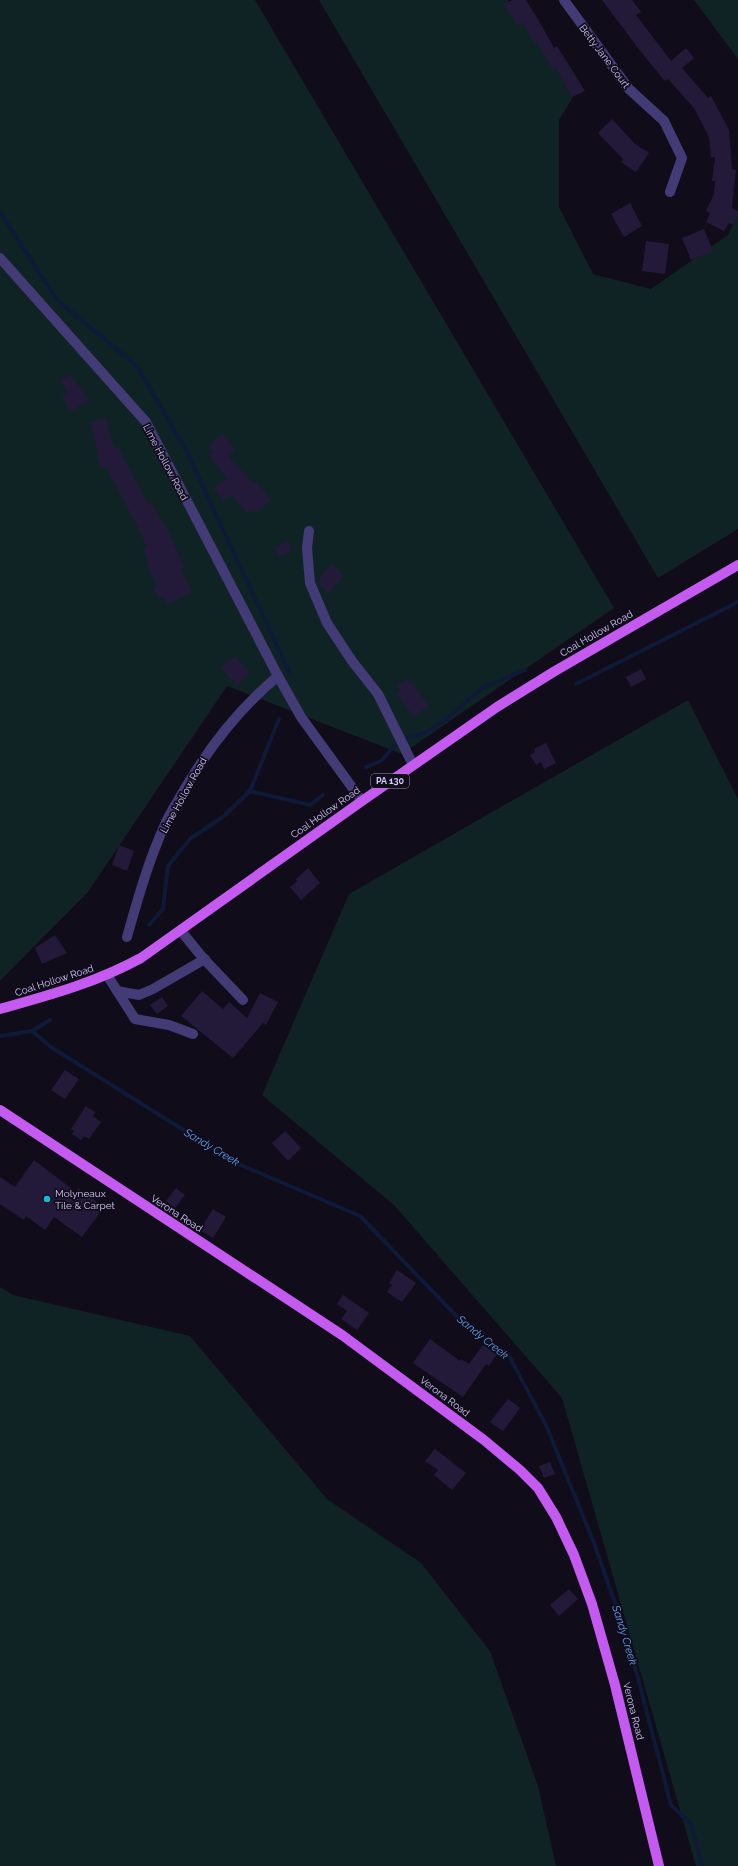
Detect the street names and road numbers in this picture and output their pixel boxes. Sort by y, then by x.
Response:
street label: Betty Jane Court [577,22,632,91]
street label: Lime Hollow Road [141,422,190,502]
street label: Coal Hollow Road [558,608,635,659]
street label: Lime Hollow Road [158,756,209,835]
road number: PA 130 [371,774,409,788]
street label: Coal Hollow Road [289,784,362,840]
street label: Coal Hollow Road [13,963,95,998]
street label: Verona Road [149,1193,205,1234]
street label: Verona Road [418,1374,472,1419]
street label: Verona Road [621,1681,646,1741]

